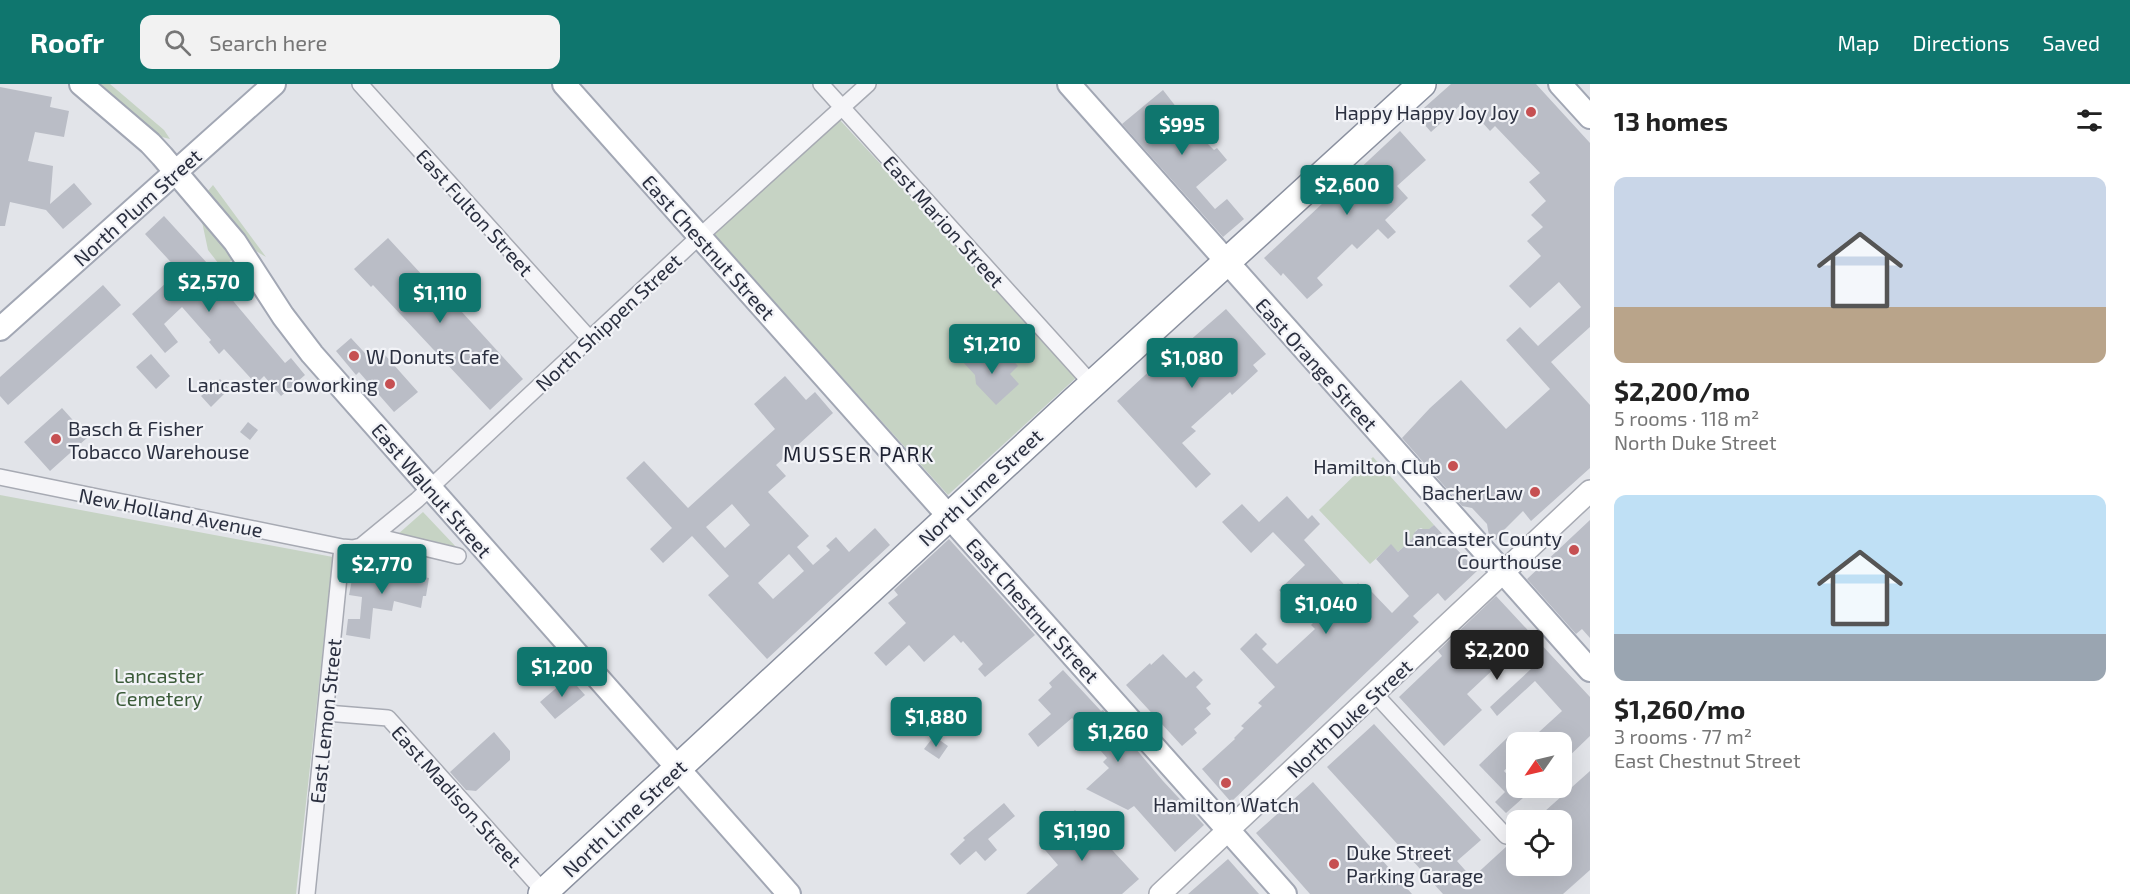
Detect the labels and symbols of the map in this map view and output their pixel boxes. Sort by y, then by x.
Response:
place label: Happy Happy Joy Joy [1334,100,1519,124]
pin: $995 [1146,105,1218,156]
marker: Happy Happy Joy Joy [1524,105,1538,119]
street label: North Plum Street [68,143,206,271]
street label: East Fulton Street [412,144,539,281]
street label: East Marion Street [879,150,1010,292]
pin: $2,600 [1298,165,1396,216]
street label: East Chestnut Street [638,170,781,325]
street label: North Shippen Street [530,248,686,396]
pin: $2,570 [160,262,258,313]
pin: $1,110 [391,273,489,324]
street label: East Orange Street [1251,293,1383,436]
pin: $1,210 [943,324,1041,375]
pin: $1,080 [1143,338,1241,389]
place label: W Donuts Cafe [366,344,500,368]
marker: W Donuts Cafe [347,349,361,363]
place label: Lancaster Coworking [187,372,378,396]
marker: Lancaster Coworking [383,377,397,391]
place label: Basch & Fisher Tobacco Warehouse [68,416,249,463]
street label: East Walnut Street [367,418,497,562]
street label: North Lime Street [913,423,1047,551]
marker: Basch & Fisher Tobacco Warehouse [49,432,63,446]
district label: MUSSER PARK [783,441,935,466]
place label: Hamilton Club [1313,454,1441,478]
marker: Hamilton Club [1446,459,1460,473]
place label: BacherLaw [1422,480,1523,504]
street label: New Holland Avenue [77,482,265,542]
marker: BacherLaw [1528,485,1542,499]
place label: Lancaster County Courthouse [1404,526,1562,573]
street label: East Chestnut Street [962,533,1105,688]
marker: Lancaster County Courthouse [1567,543,1581,557]
pin: $2,770 [333,544,431,595]
pin: $1,040 [1277,584,1375,635]
pin: $2,200 [1448,630,1546,681]
street label: East Lemon Street [304,637,346,805]
pin: $1,200 [513,647,611,698]
street label: North Duke Street [1281,654,1417,782]
park label: Lancaster Cemetery [114,663,204,710]
pin: $1,880 [887,697,985,748]
pin: $1,260 [1069,712,1167,763]
street label: East Madison Street [387,720,527,872]
north arrow [1506,732,1572,798]
street label: North Lime Street [557,754,691,882]
marker: Hamilton Watch [1219,776,1233,790]
place label: Hamilton Watch [1153,792,1299,816]
pin: $1,190 [1033,811,1131,862]
place label: Duke Street Parking Garage [1346,840,1483,887]
marker: Duke Street Parking Garage [1327,857,1341,871]

